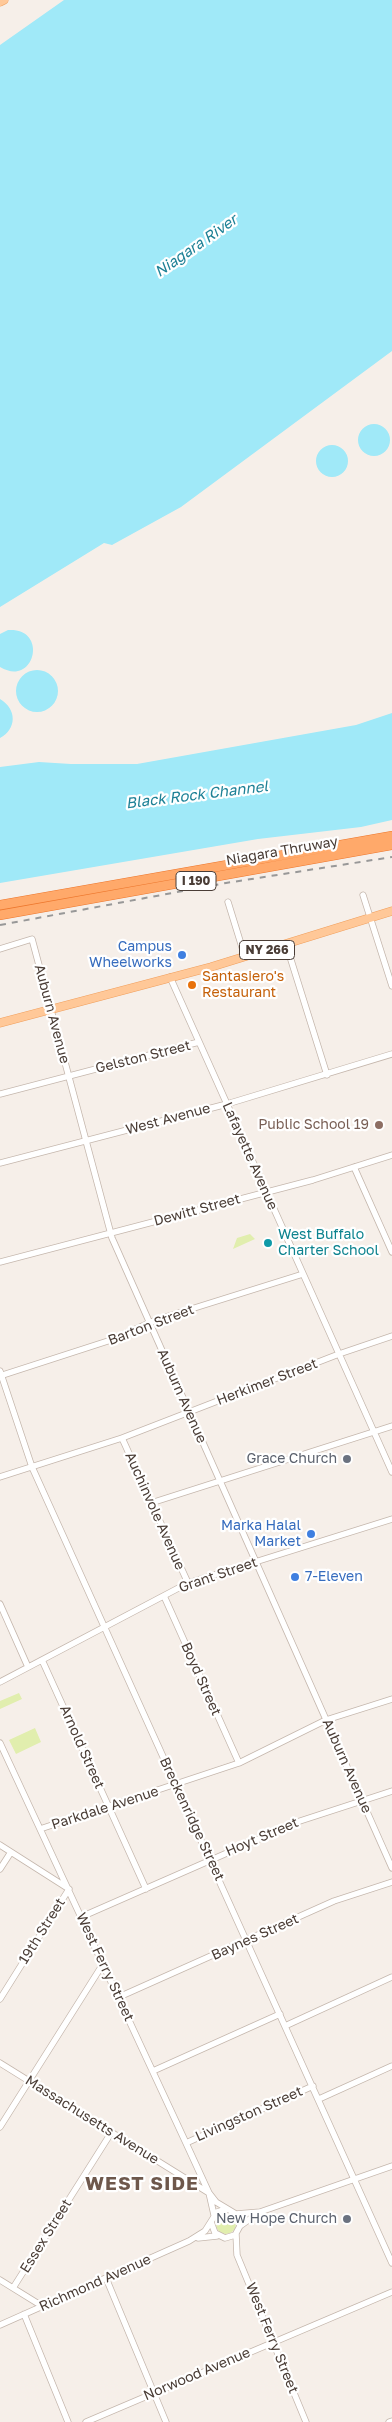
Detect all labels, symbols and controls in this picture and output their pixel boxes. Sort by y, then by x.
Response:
water label: Niagara River [151,211,241,281]
water label: Black Rock Channel [125,777,269,813]
street label: Niagara Thruway [225,833,339,869]
road number: I 190 [176,871,216,890]
place label: Campus Wheelworks [89,939,172,972]
road number: NY 266 [240,940,294,960]
marker: Campus Wheelworks [176,949,188,961]
street label: Auburn Avenue [31,963,73,1065]
place label: Santasiero's Restaurant [202,969,284,1002]
marker: Santasiero's Restaurant [186,979,198,991]
street label: Gelston Street [94,1037,192,1077]
street label: Lafayette Avenue [219,1099,281,1213]
street label: West Avenue [124,1100,212,1138]
place label: Public School 19 [258,1117,369,1133]
marker: Public School 19 [373,1119,385,1131]
street label: Dewitt Street [152,1190,242,1230]
place label: West Buffalo Charter School [278,1227,379,1260]
marker: West Buffalo Charter School [262,1237,274,1249]
street label: Barton Street [106,1301,196,1349]
street label: Auburn Avenue [154,1346,210,1446]
street label: Herkimer Street [214,1355,320,1409]
street label: Auchinvole Avenue [121,1449,189,1573]
place label: Grace Church [246,1451,337,1467]
marker: Grace Church [341,1453,353,1465]
place label: Marka Halal Market [221,1518,301,1550]
marker: Marka Halal Market [305,1528,317,1540]
street label: Grant Street [176,1554,260,1596]
place label: 7-Eleven [305,1569,363,1585]
marker: 7-Eleven [289,1571,301,1583]
street label: Boyd Street [177,1640,225,1718]
street label: Arnold Street [56,1703,108,1791]
street label: Auburn Avenue [319,1716,375,1816]
street label: Breckenridge Street [156,1755,228,1883]
street label: Parkdale Avenue [49,1783,161,1833]
street label: Hoyt Street [223,1814,301,1860]
street label: 19th Street [15,1895,69,1967]
street label: West Ferry Street [72,1910,138,2024]
street label: Baynes Street [209,1910,301,1964]
street label: Massachusetts Avenue [22,2072,162,2168]
street label: Livingston Street [193,2083,305,2145]
district label: WEST SIDE [84,2173,200,2195]
street label: Essex Street [17,2196,75,2276]
place label: New Hope Church [216,2211,337,2227]
marker: New Hope Church [341,2213,353,2225]
street label: Richmond Avenue [37,2251,153,2315]
street label: West Ferry Street [242,2280,302,2396]
street label: Norwood Avenue [141,2344,253,2404]

